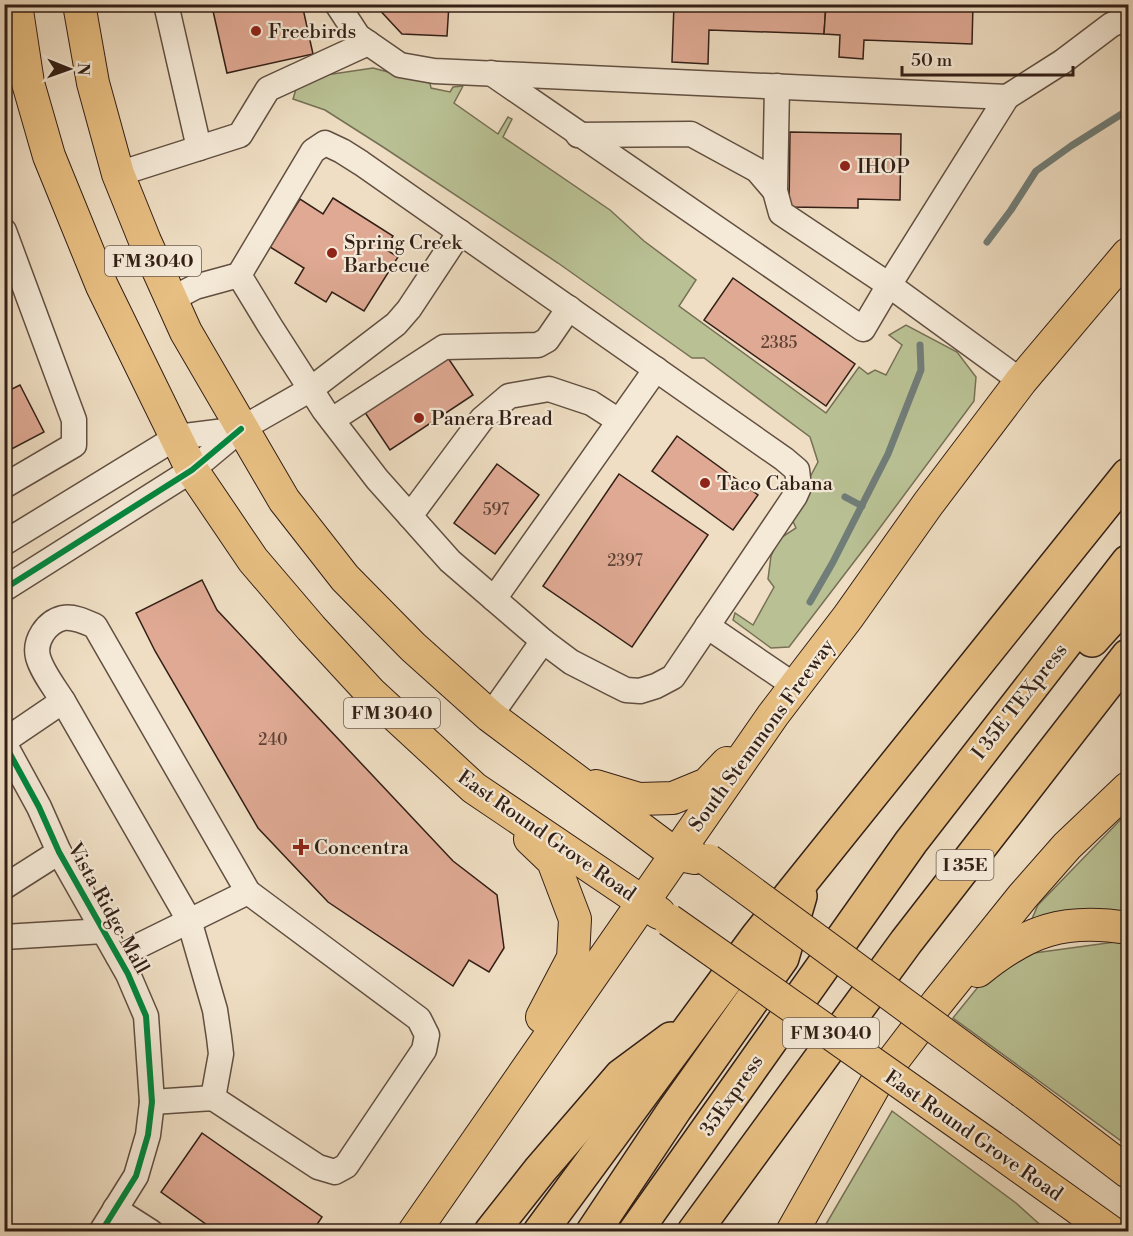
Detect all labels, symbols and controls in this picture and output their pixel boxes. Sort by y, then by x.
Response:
place label: Freebirds [268,20,356,45]
marker: Freebirds [249,24,263,38]
north arrow [39,39,99,99]
scale bar [902,39,1073,77]
text: 50 m [911,49,953,72]
text: N [73,63,93,76]
place label: IHOP [857,155,910,180]
marker: IHOP [838,159,852,173]
place label: Spring Creek Barbecue [343,231,463,279]
road number: FM 3040 [105,246,201,276]
marker: Spring Creek Barbecue [325,246,339,260]
house number: 2385 [761,333,797,353]
place label: Panera Bread [431,407,553,432]
marker: Panera Bread [412,411,426,425]
place label: Taco Cabana [717,472,834,497]
marker: Taco Cabana [698,476,712,490]
house number: 597 [483,500,509,520]
house number: 2397 [607,551,643,571]
street label: South Stemmons Freeway [684,634,841,837]
street label: I 35E TEXpress [967,639,1073,765]
road number: FM 3040 [344,698,440,728]
house number: 240 [258,730,288,750]
street label: East Round Grove Road [452,765,641,908]
place label: Concentra [314,836,410,861]
street label: Vista Ridge Mall [61,838,154,979]
marker: Concentra [292,838,310,856]
road number: I 35E [936,850,994,880]
road number: FM 3040 [783,1018,879,1048]
street label: 35Express [695,1050,769,1141]
street label: East Round Grove Road [879,1065,1068,1208]

